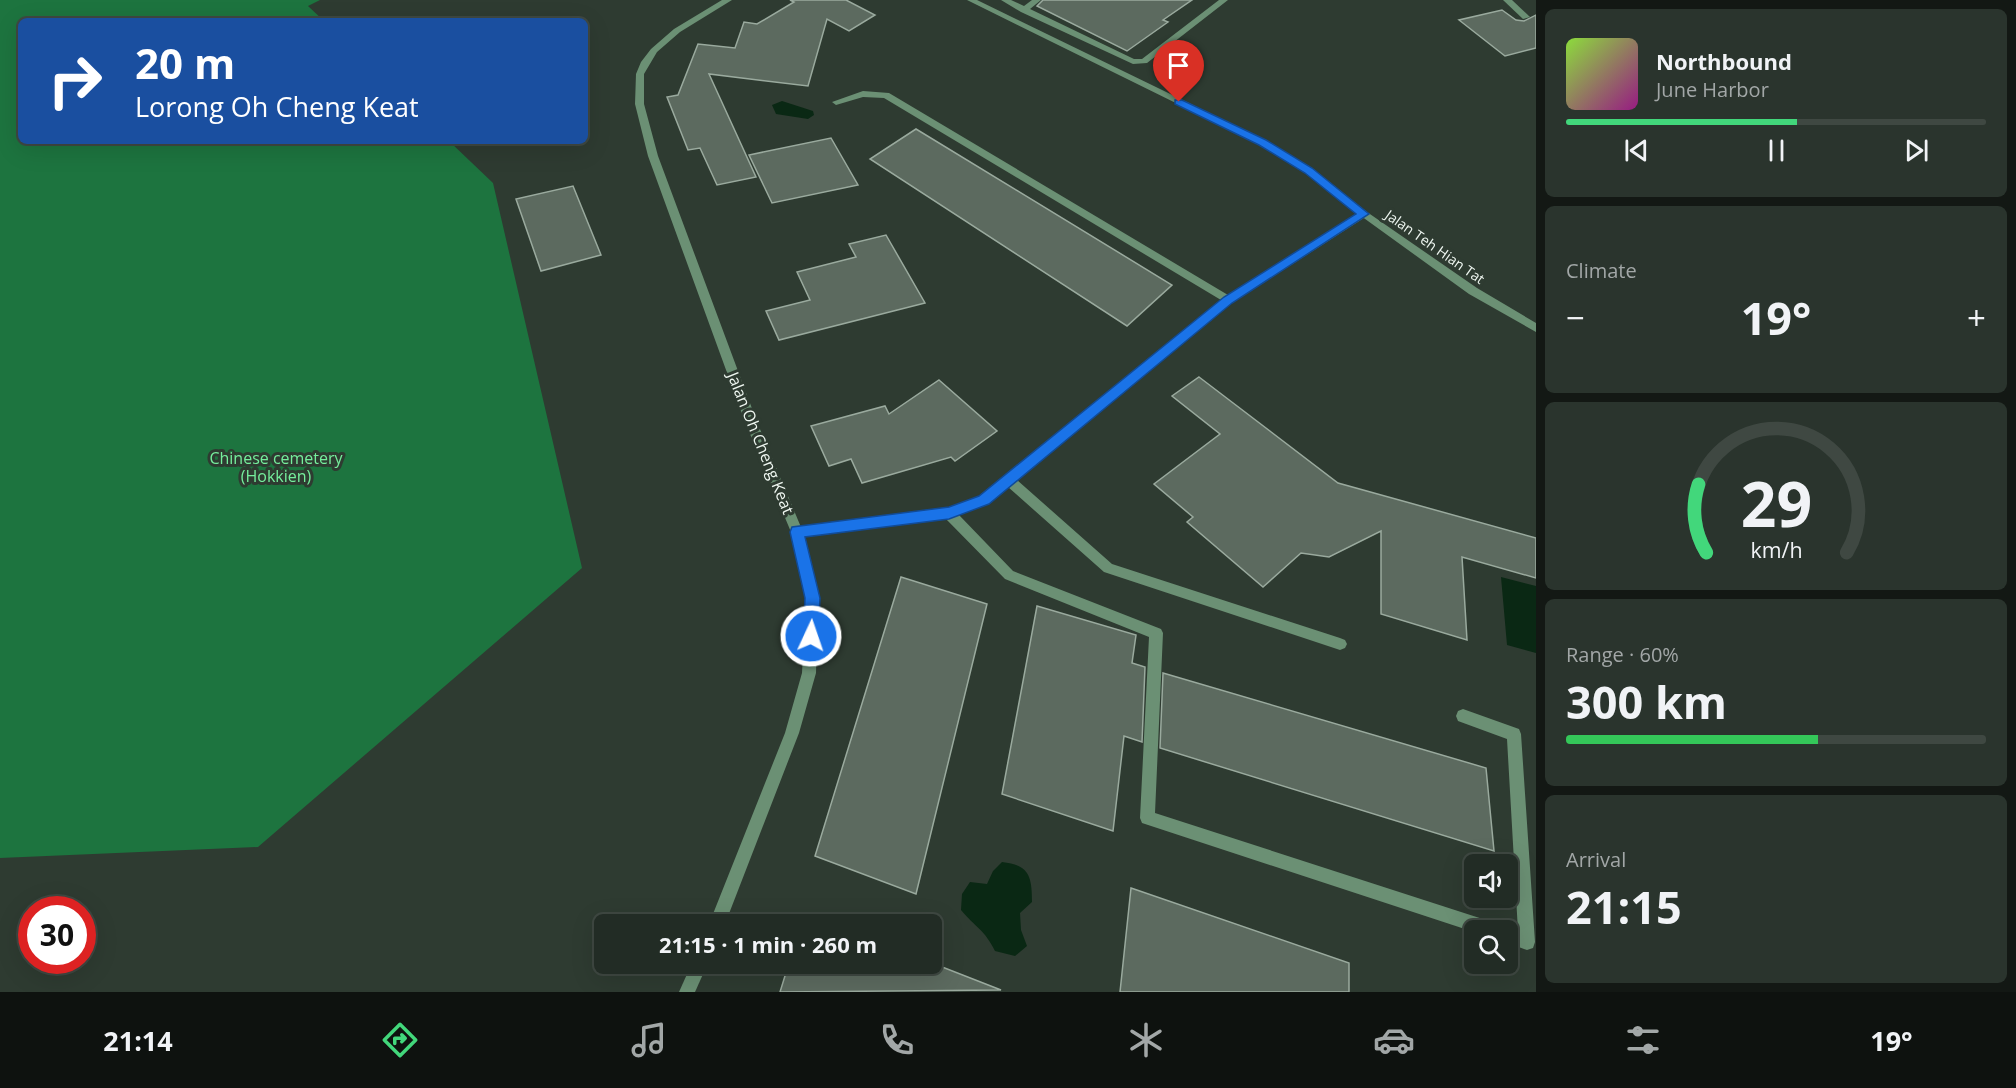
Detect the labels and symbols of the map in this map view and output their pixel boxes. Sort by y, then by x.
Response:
pin [1153,40,1204,102]
street label: Jalan Teh Hian Tat [1380,204,1489,288]
street label: Jalan Oh Cheng Keat [722,367,800,518]
park label: Chinese cemetery (Hokkien) [209,447,344,487]
position arrow [779,604,843,668]
speed limit sign: 30 [18,896,96,974]

